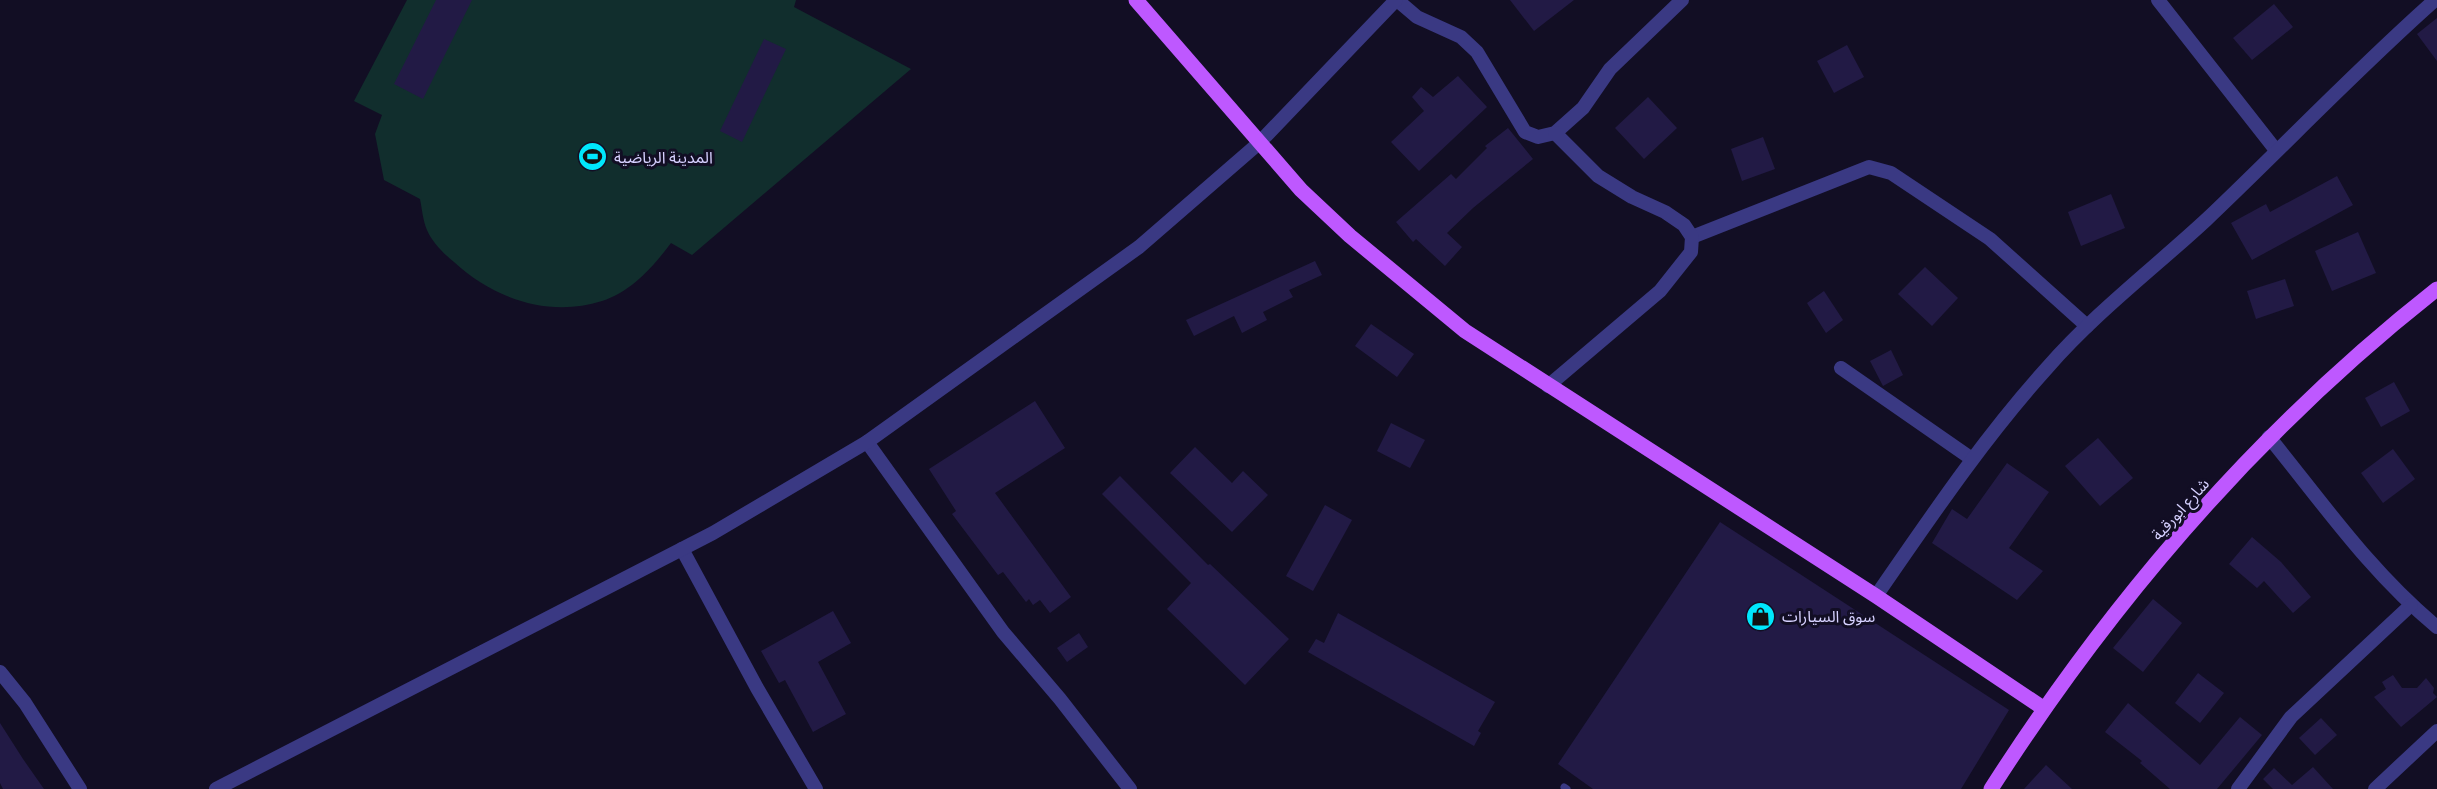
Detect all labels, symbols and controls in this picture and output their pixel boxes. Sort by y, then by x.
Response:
sports icon: المدينة الرياضية [577,141,609,173]
place label: المدينة الرياضية [614,145,713,169]
street label: شارع ابورقية [2145,472,2215,546]
shop icon: سوق السيارات [1745,600,1777,632]
place label: سوق السيارات [1782,604,1875,628]

